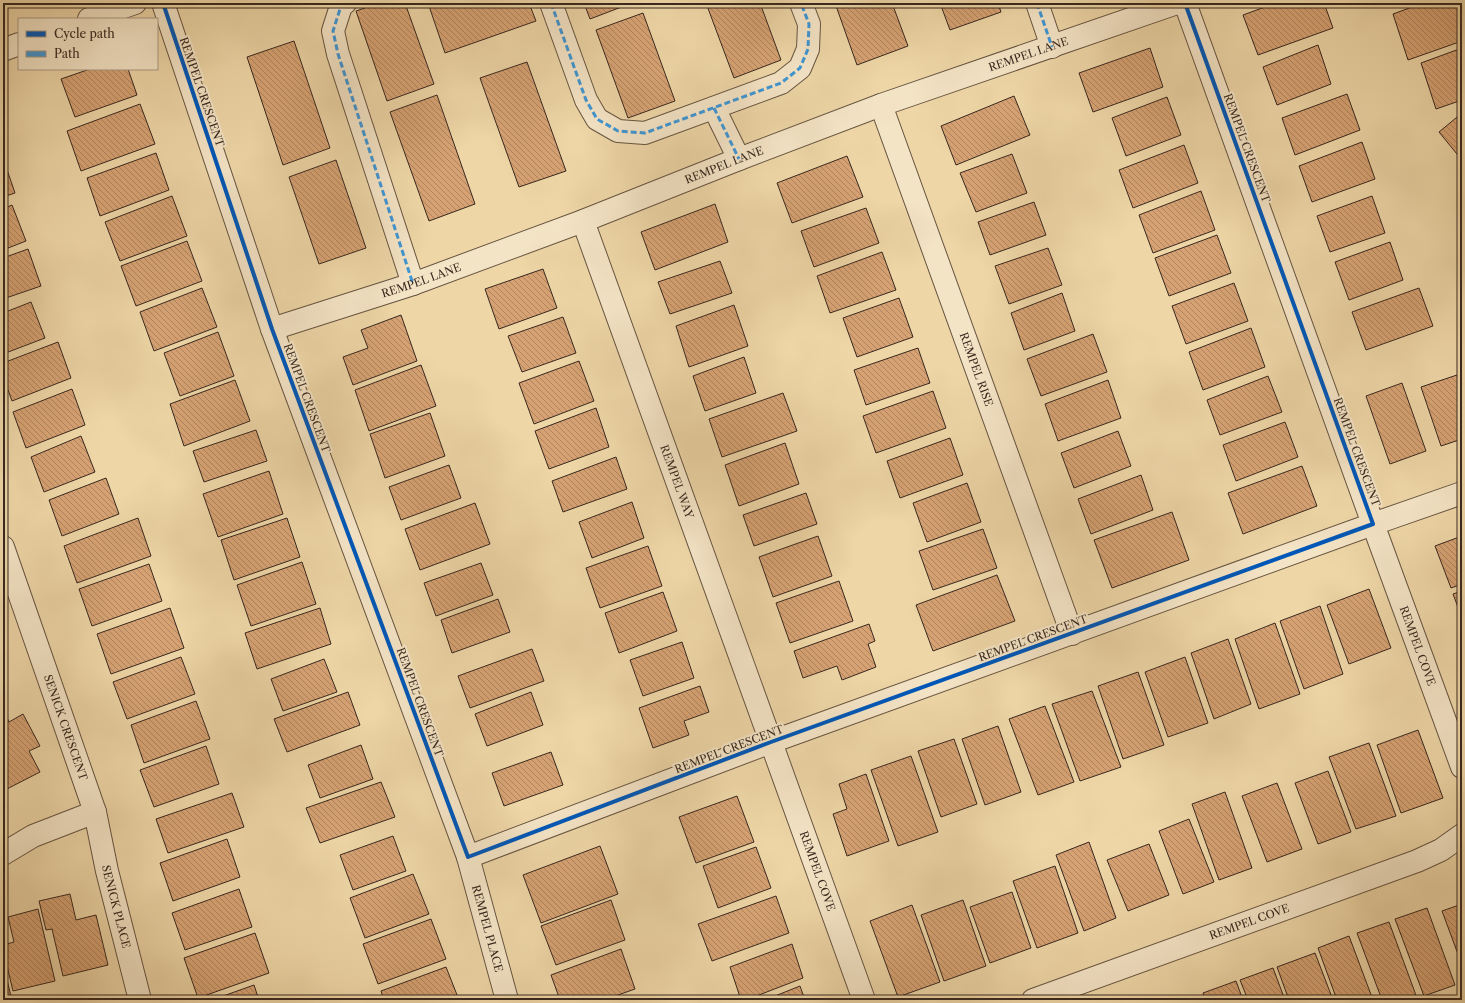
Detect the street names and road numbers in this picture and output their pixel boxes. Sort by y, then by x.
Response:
street label: REMPEL LANE [987,34,1071,74]
street label: REMPEL CRESCENT [177,35,228,150]
street label: REMPEL CRESCENT [1221,91,1274,205]
street label: REMPEL LANE [683,143,766,187]
street label: REMPEL LANE [380,260,463,301]
street label: REMPEL RISE [957,330,996,409]
street label: REMPEL CRESCENT [281,341,334,455]
street label: REMPEL CRESCENT [1331,395,1384,509]
street label: REMPEL WAY [657,443,697,521]
street label: REMPEL COVE [1397,604,1439,688]
street label: REMPEL CRESCENT [976,611,1090,664]
street label: REMPEL CRESCENT [394,645,447,759]
street label: SENICK CRESCENT [41,673,91,783]
street label: REMPEL CRESCENT [673,722,786,776]
street label: REMPEL COVE [797,829,838,913]
street label: SENICK PLACE [99,864,134,950]
street label: REMPEL PLACE [469,883,506,974]
street label: REMPEL COVE [1207,901,1292,943]

